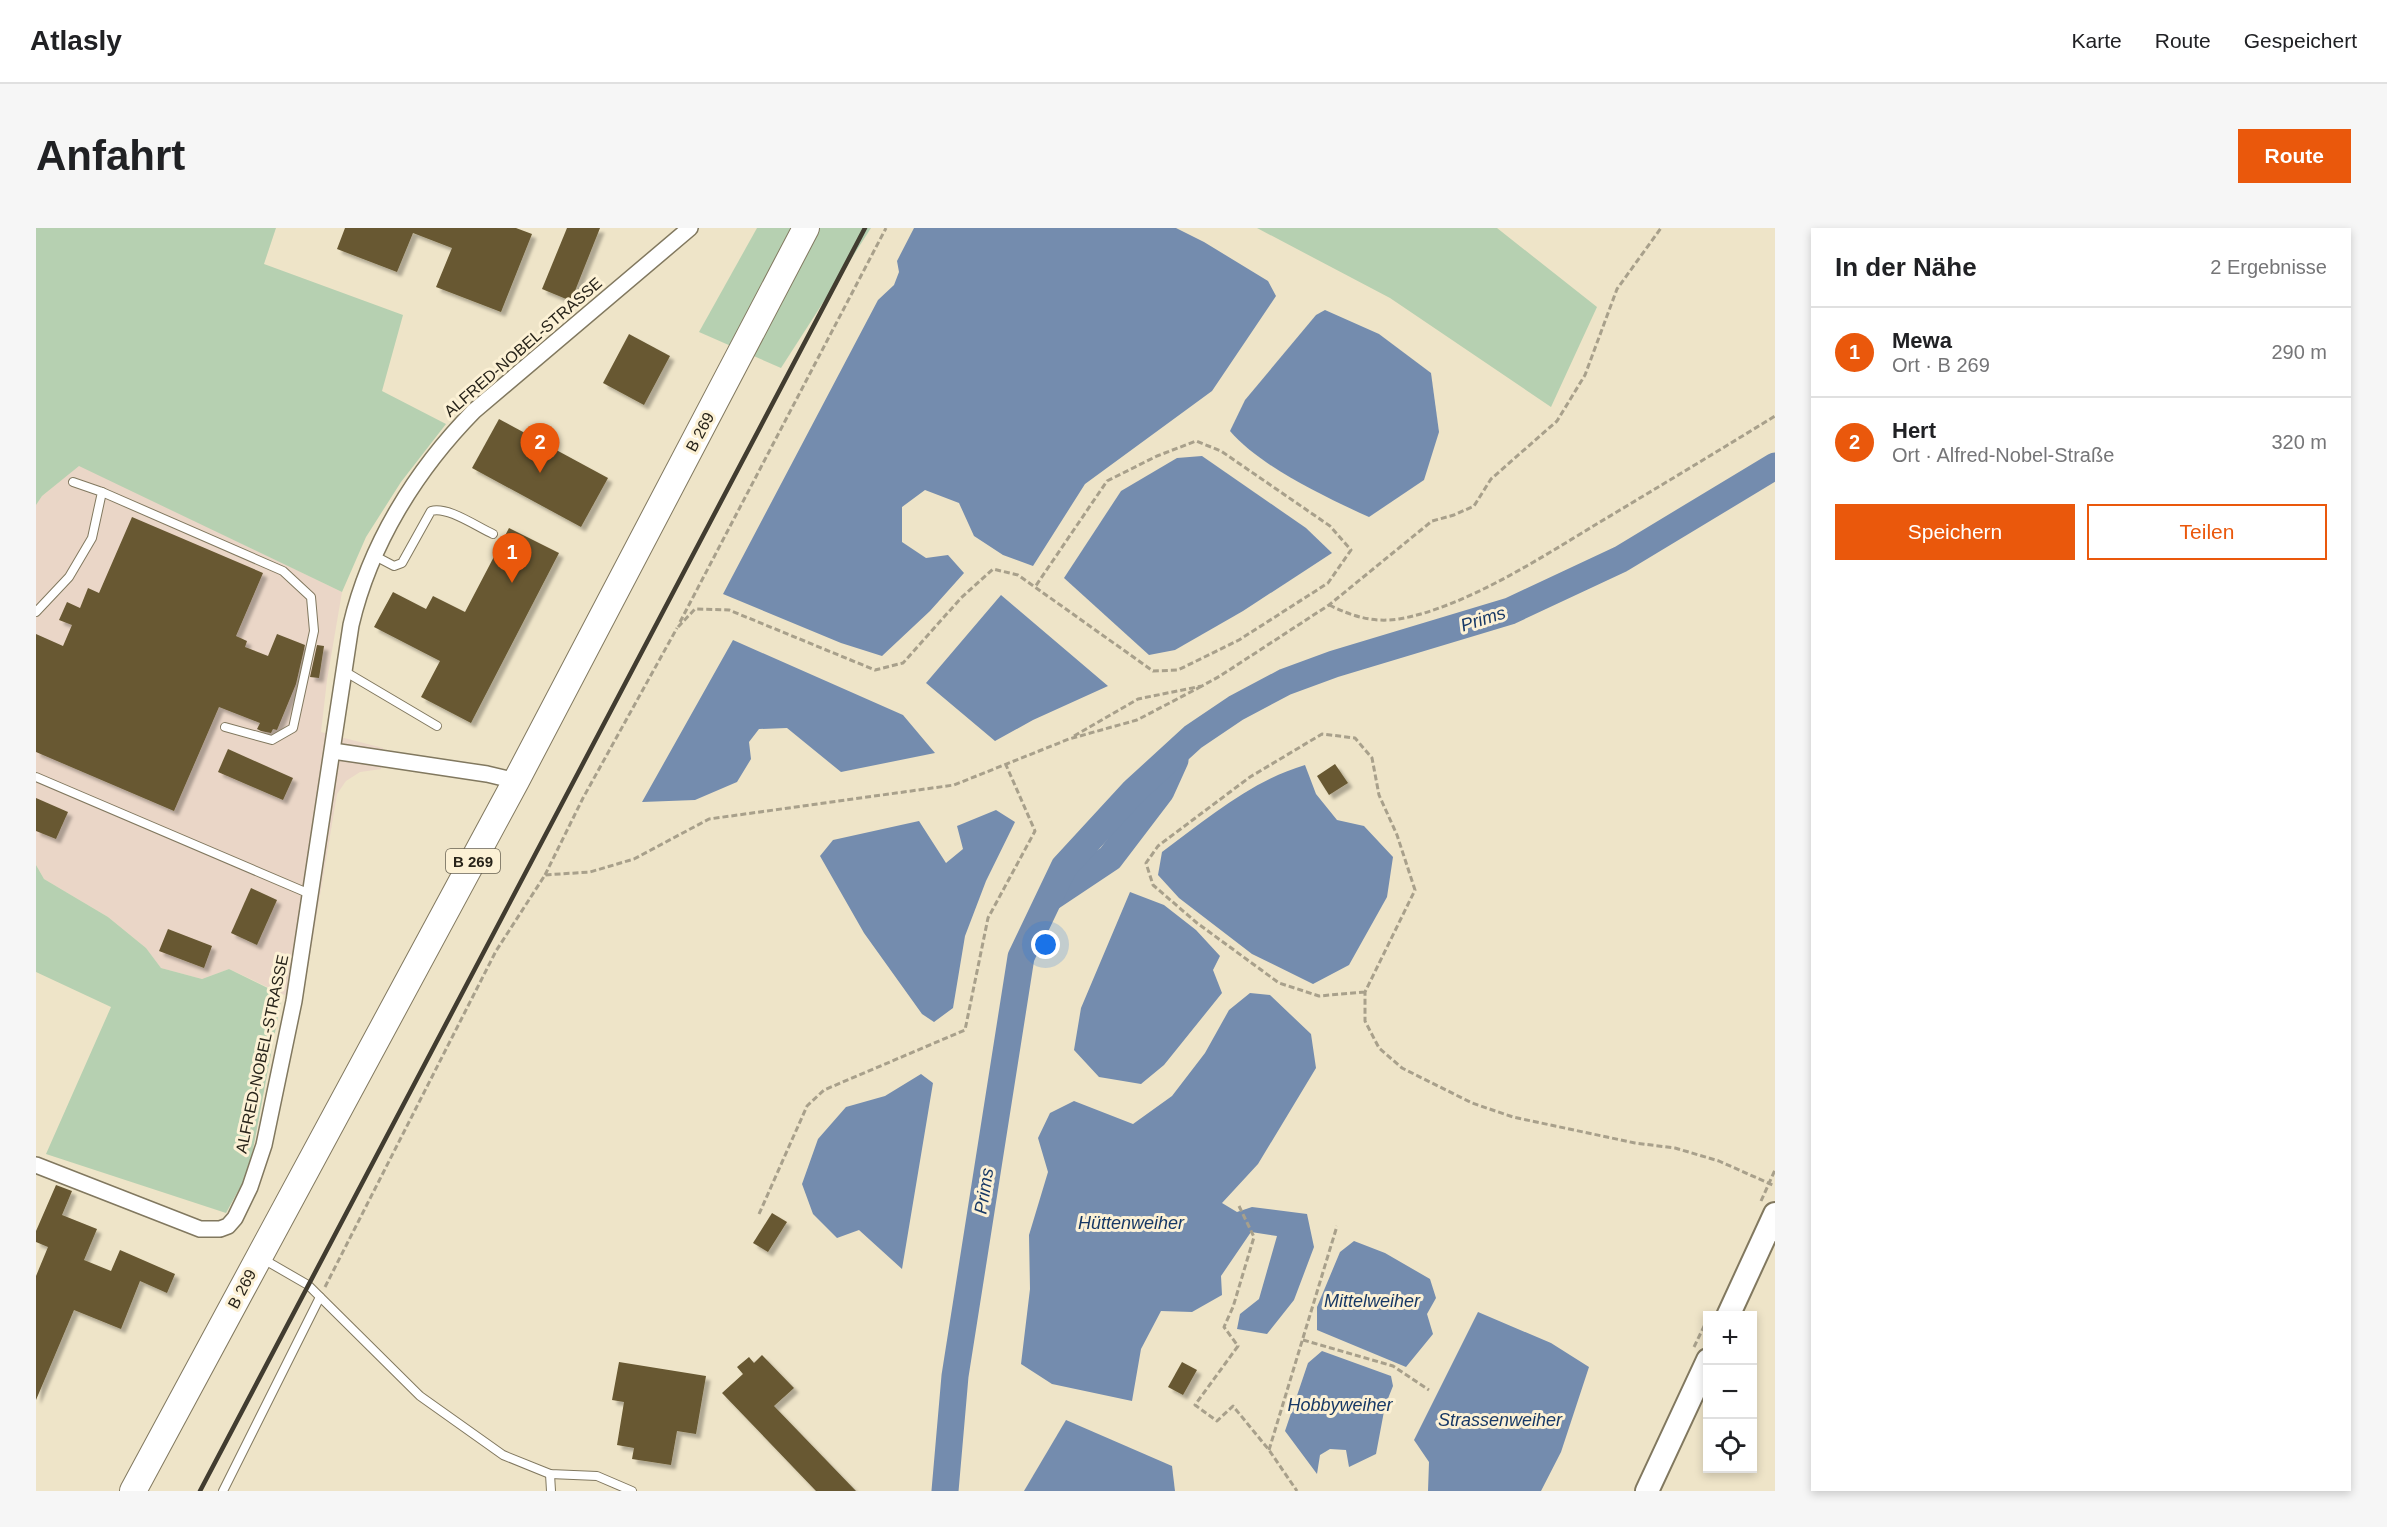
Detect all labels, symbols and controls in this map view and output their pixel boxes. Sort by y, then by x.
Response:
text: Atlasly [30,25,122,56]
text: Karte [2072,29,2122,52]
text: Route [2155,29,2211,52]
text: Gespeichert [2244,29,2357,52]
button: Route [2238,129,2351,183]
text: Anfahrt [36,132,185,179]
text: In der Nähe [1835,252,1977,282]
text: 2 Ergebnisse [2210,256,2327,278]
street label: ALFRED-NOBEL-STRASSE [441,274,605,420]
text: Mewa [1892,328,1952,353]
text: 1 [1849,341,1860,363]
text: 290 m [2271,341,2327,363]
text: Ort · B 269 [1892,354,1990,376]
street label: B 269 [683,409,717,454]
text: Hert [1892,418,1936,443]
pin: 2 [520,424,560,473]
text: 2 [1849,431,1860,453]
text: 320 m [2271,431,2327,453]
text: Ort · Alfred-Nobel-Straße [1892,444,2114,466]
button: Speichern [1835,504,2075,560]
button: Teilen [2087,504,2327,560]
pin: 1 [492,534,532,583]
water label: Prims [1458,602,1508,636]
road number: B 269 [446,849,500,873]
your location [1031,930,1060,959]
street label: ALFRED-NOBEL-STRASSE [233,953,291,1155]
water label: Prims [971,1167,997,1215]
water label: Hüttenweiher [1078,1213,1185,1233]
street label: B 269 [225,1266,259,1311]
water label: Mittelweiher [1324,1291,1421,1311]
map controls [1703,1311,1757,1473]
button: + [1703,1311,1757,1365]
button: − [1703,1365,1757,1419]
water label: Hobbyweiher [1287,1395,1394,1415]
water label: Strassenweiher [1438,1410,1563,1430]
button: locate [1703,1419,1757,1473]

